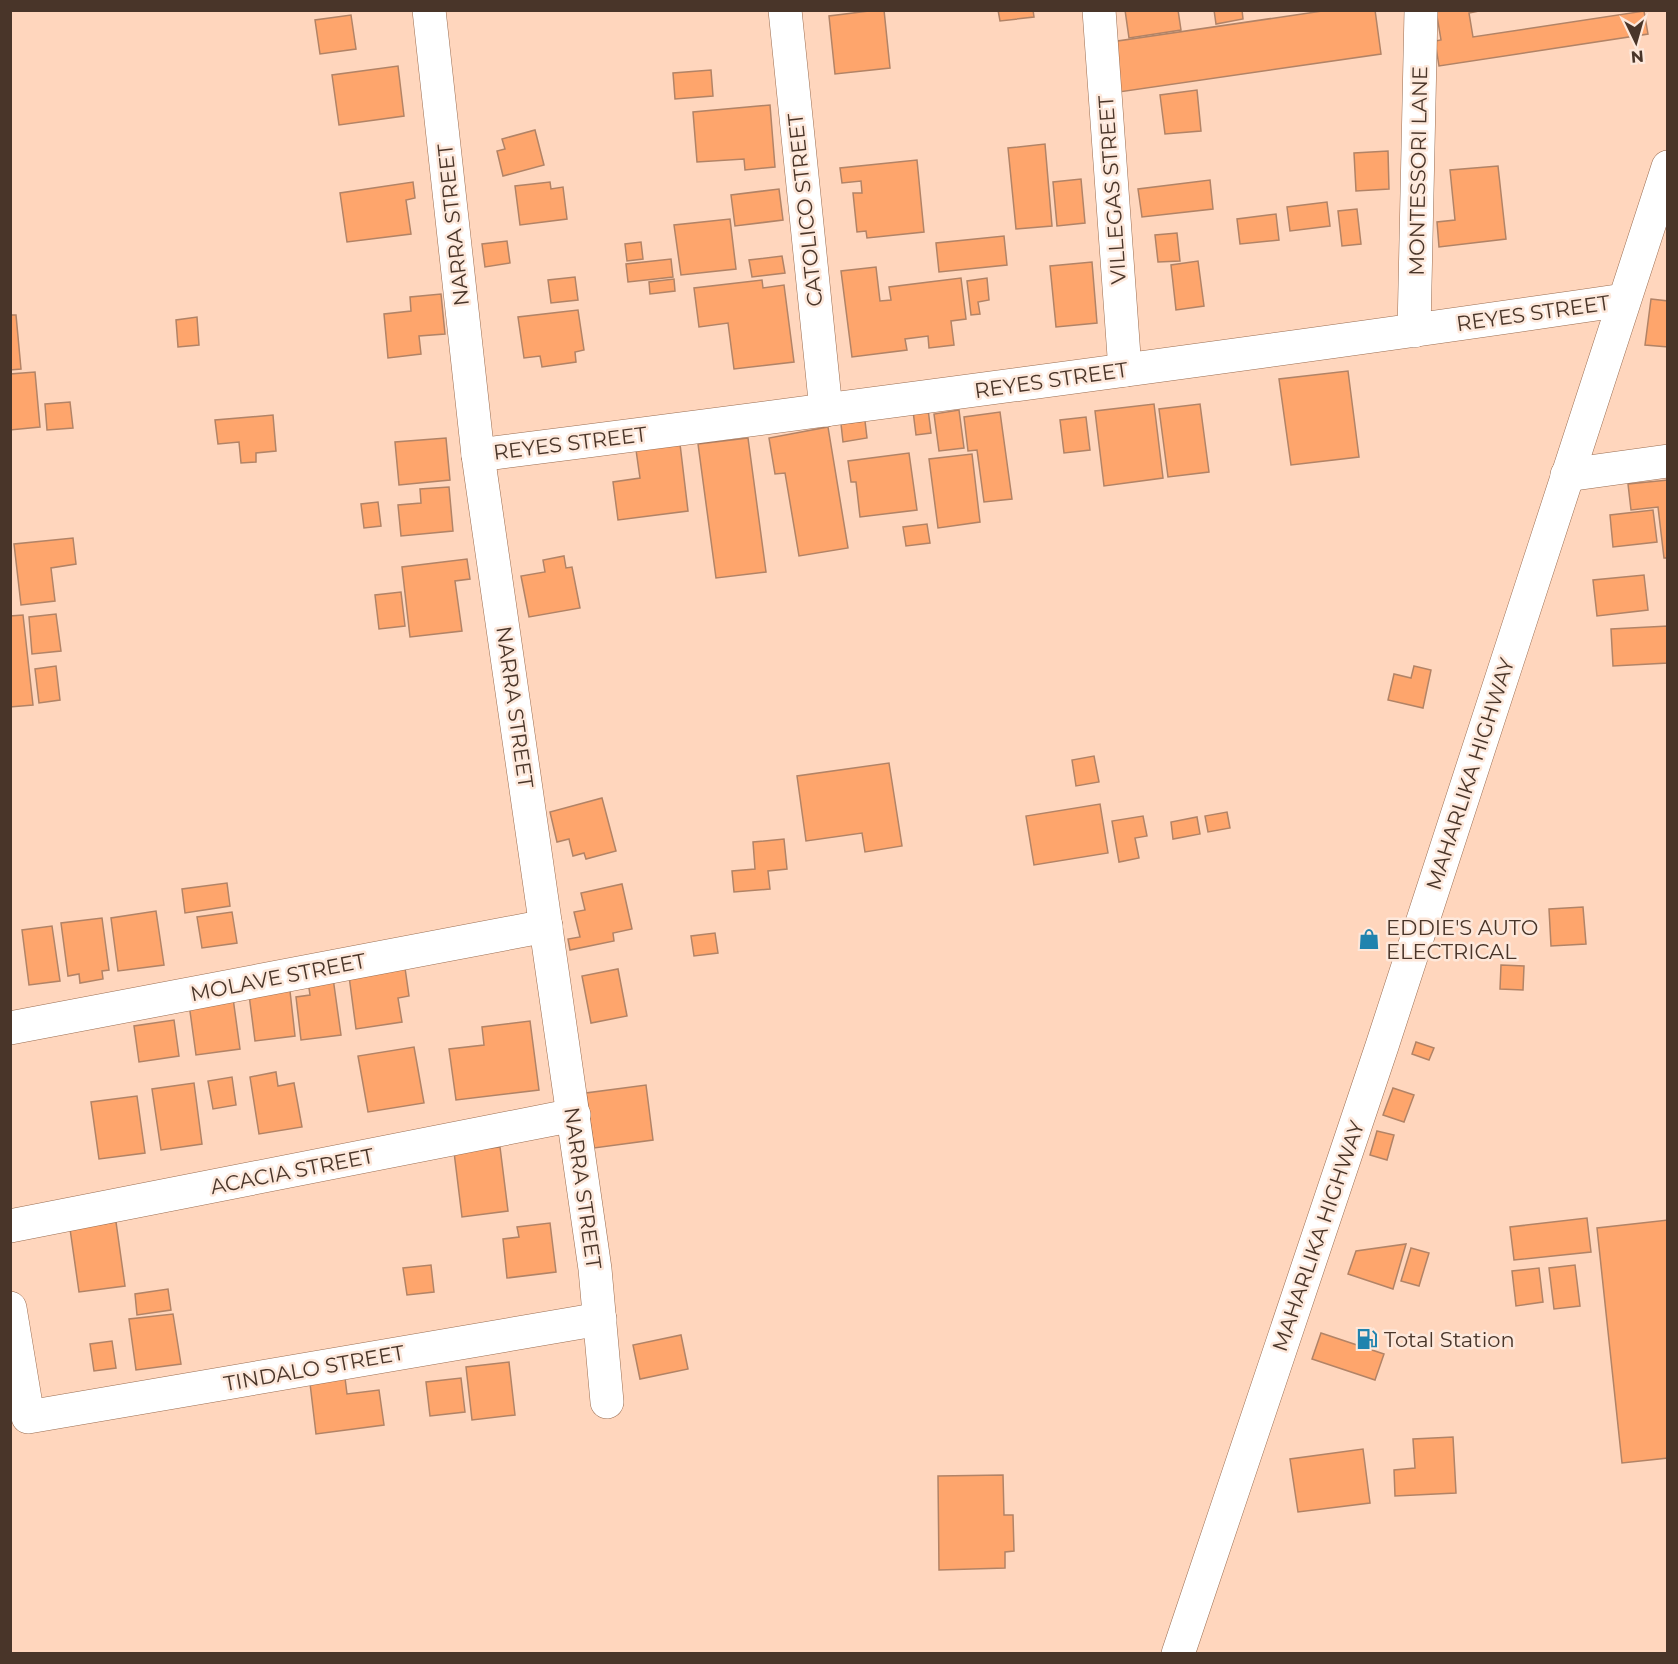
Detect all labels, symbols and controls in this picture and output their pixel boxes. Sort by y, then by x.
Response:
north arrow [1606,12,1666,72]
text: N [1630,46,1645,66]
street label: MONTESSORI LANE [1404,66,1432,276]
street label: VILLEGAS STREET [1093,95,1131,285]
street label: CATOLICO STREET [782,112,828,308]
street label: NARRA STREET [432,143,474,307]
street label: REYES STREET [1455,290,1611,336]
street label: REYES STREET [973,357,1129,403]
street label: REYES STREET [492,421,648,465]
street label: NARRA STREET [491,624,539,790]
street label: MAHARLIKA HIGHWAY [1421,654,1520,893]
place label: EDDIE'S AUTO ELECTRICAL [1386,915,1538,964]
shop icon: EDDIE'S AUTO ELECTRICAL [1357,927,1381,951]
street label: MOLAVE STREET [188,948,368,1006]
street label: NARRA STREET [559,1105,607,1271]
street label: MAHARLIKA HIGHWAY [1267,1117,1369,1355]
street label: ACACIA STREET [208,1143,376,1199]
fuel station icon: Total Station [1355,1327,1379,1351]
place label: Total Station [1384,1327,1515,1352]
street label: TINDALO STREET [222,1340,406,1396]

